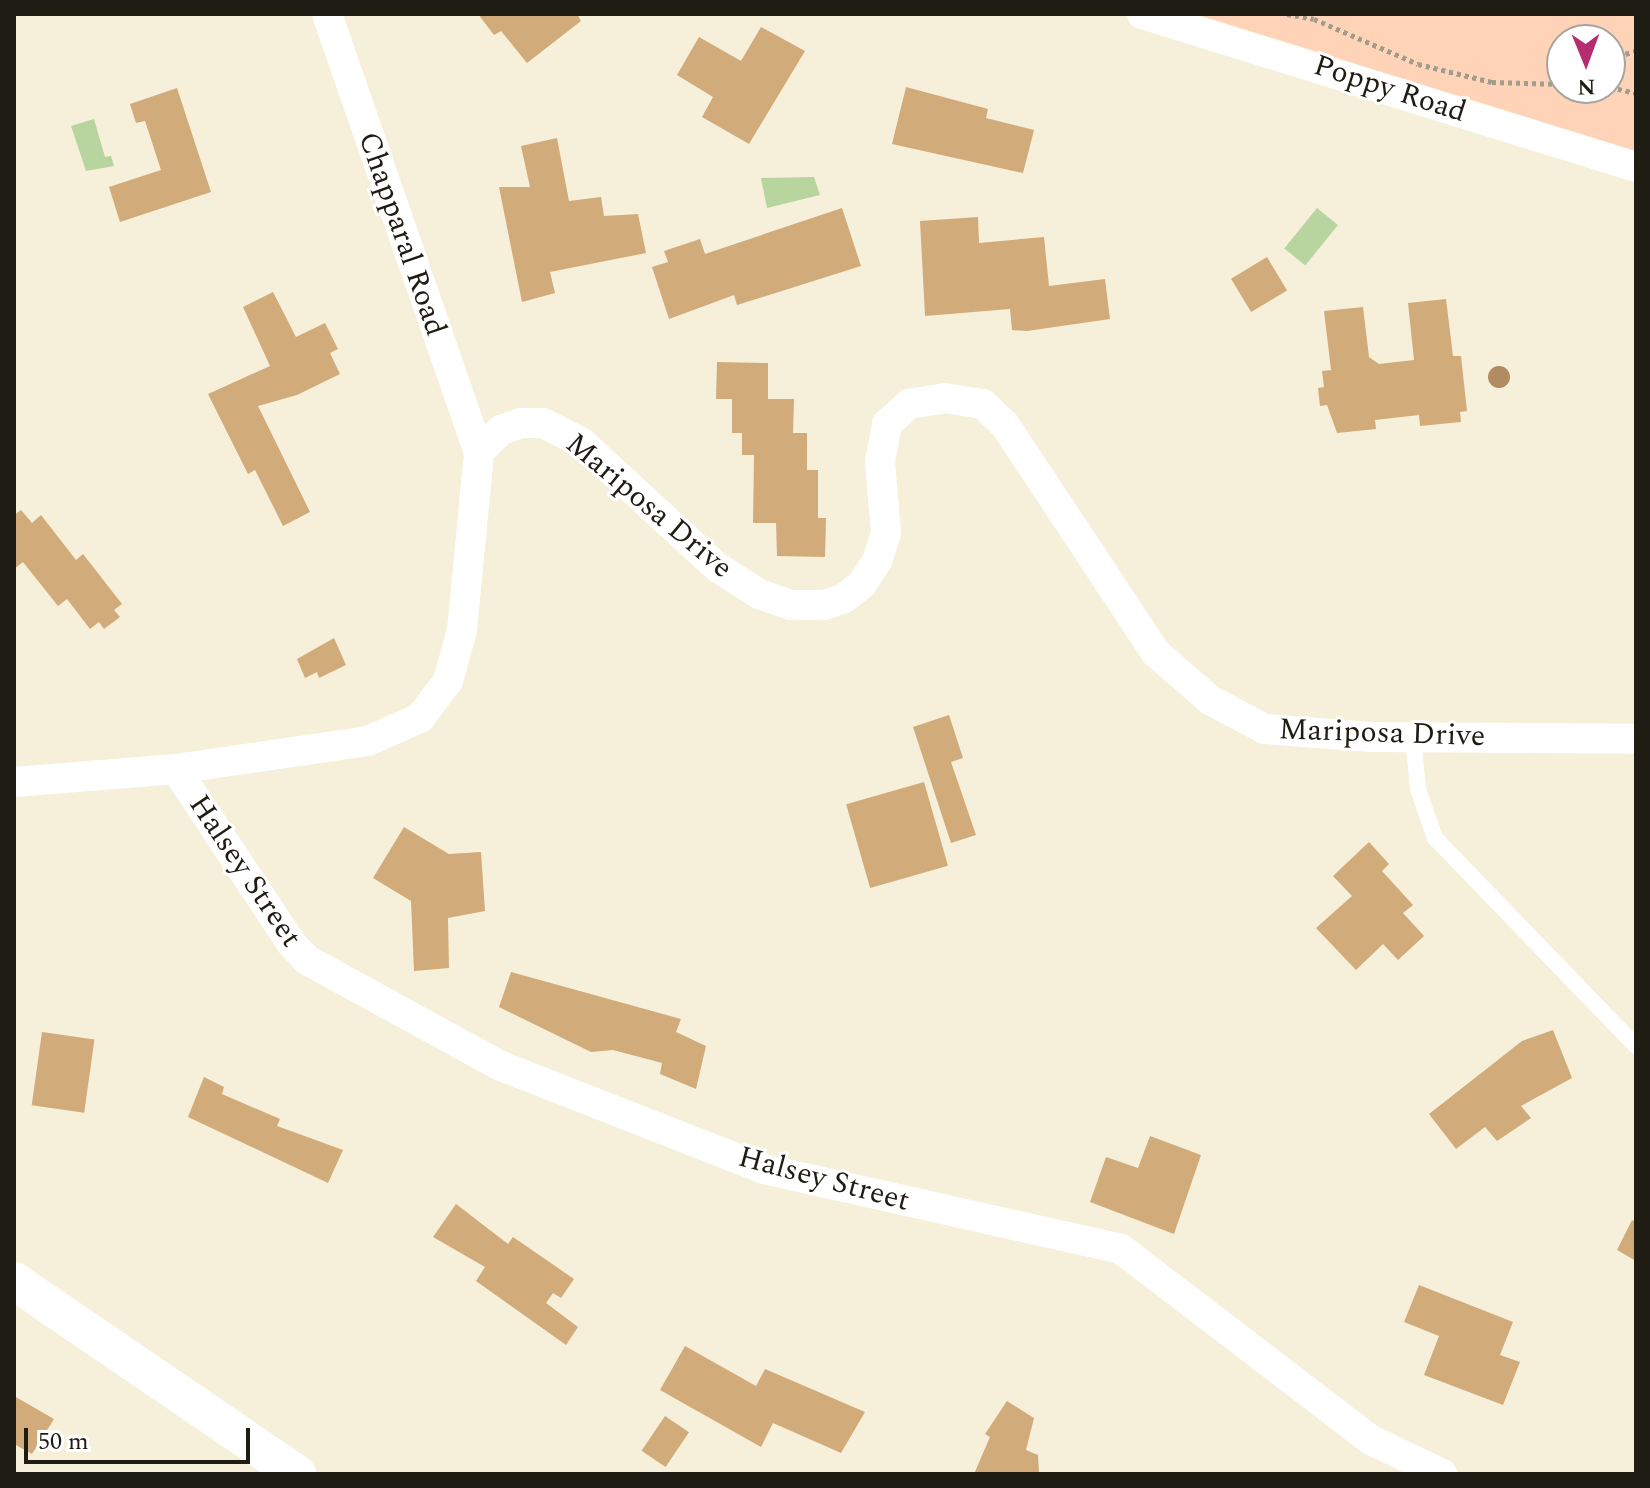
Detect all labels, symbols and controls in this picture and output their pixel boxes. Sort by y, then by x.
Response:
north arrow [1546,24,1626,104]
street label: Poppy Road [1309,47,1471,131]
text: N [1577,70,1596,103]
street label: Chapparal Road [350,127,454,341]
street label: Mariposa Drive [558,426,740,586]
street label: Mariposa Drive [1278,711,1486,755]
street label: Halsey Street [181,788,309,954]
street label: Halsey Street [734,1139,914,1219]
scale bar [28,1412,254,1462]
text: 50 m [38,1424,89,1460]

